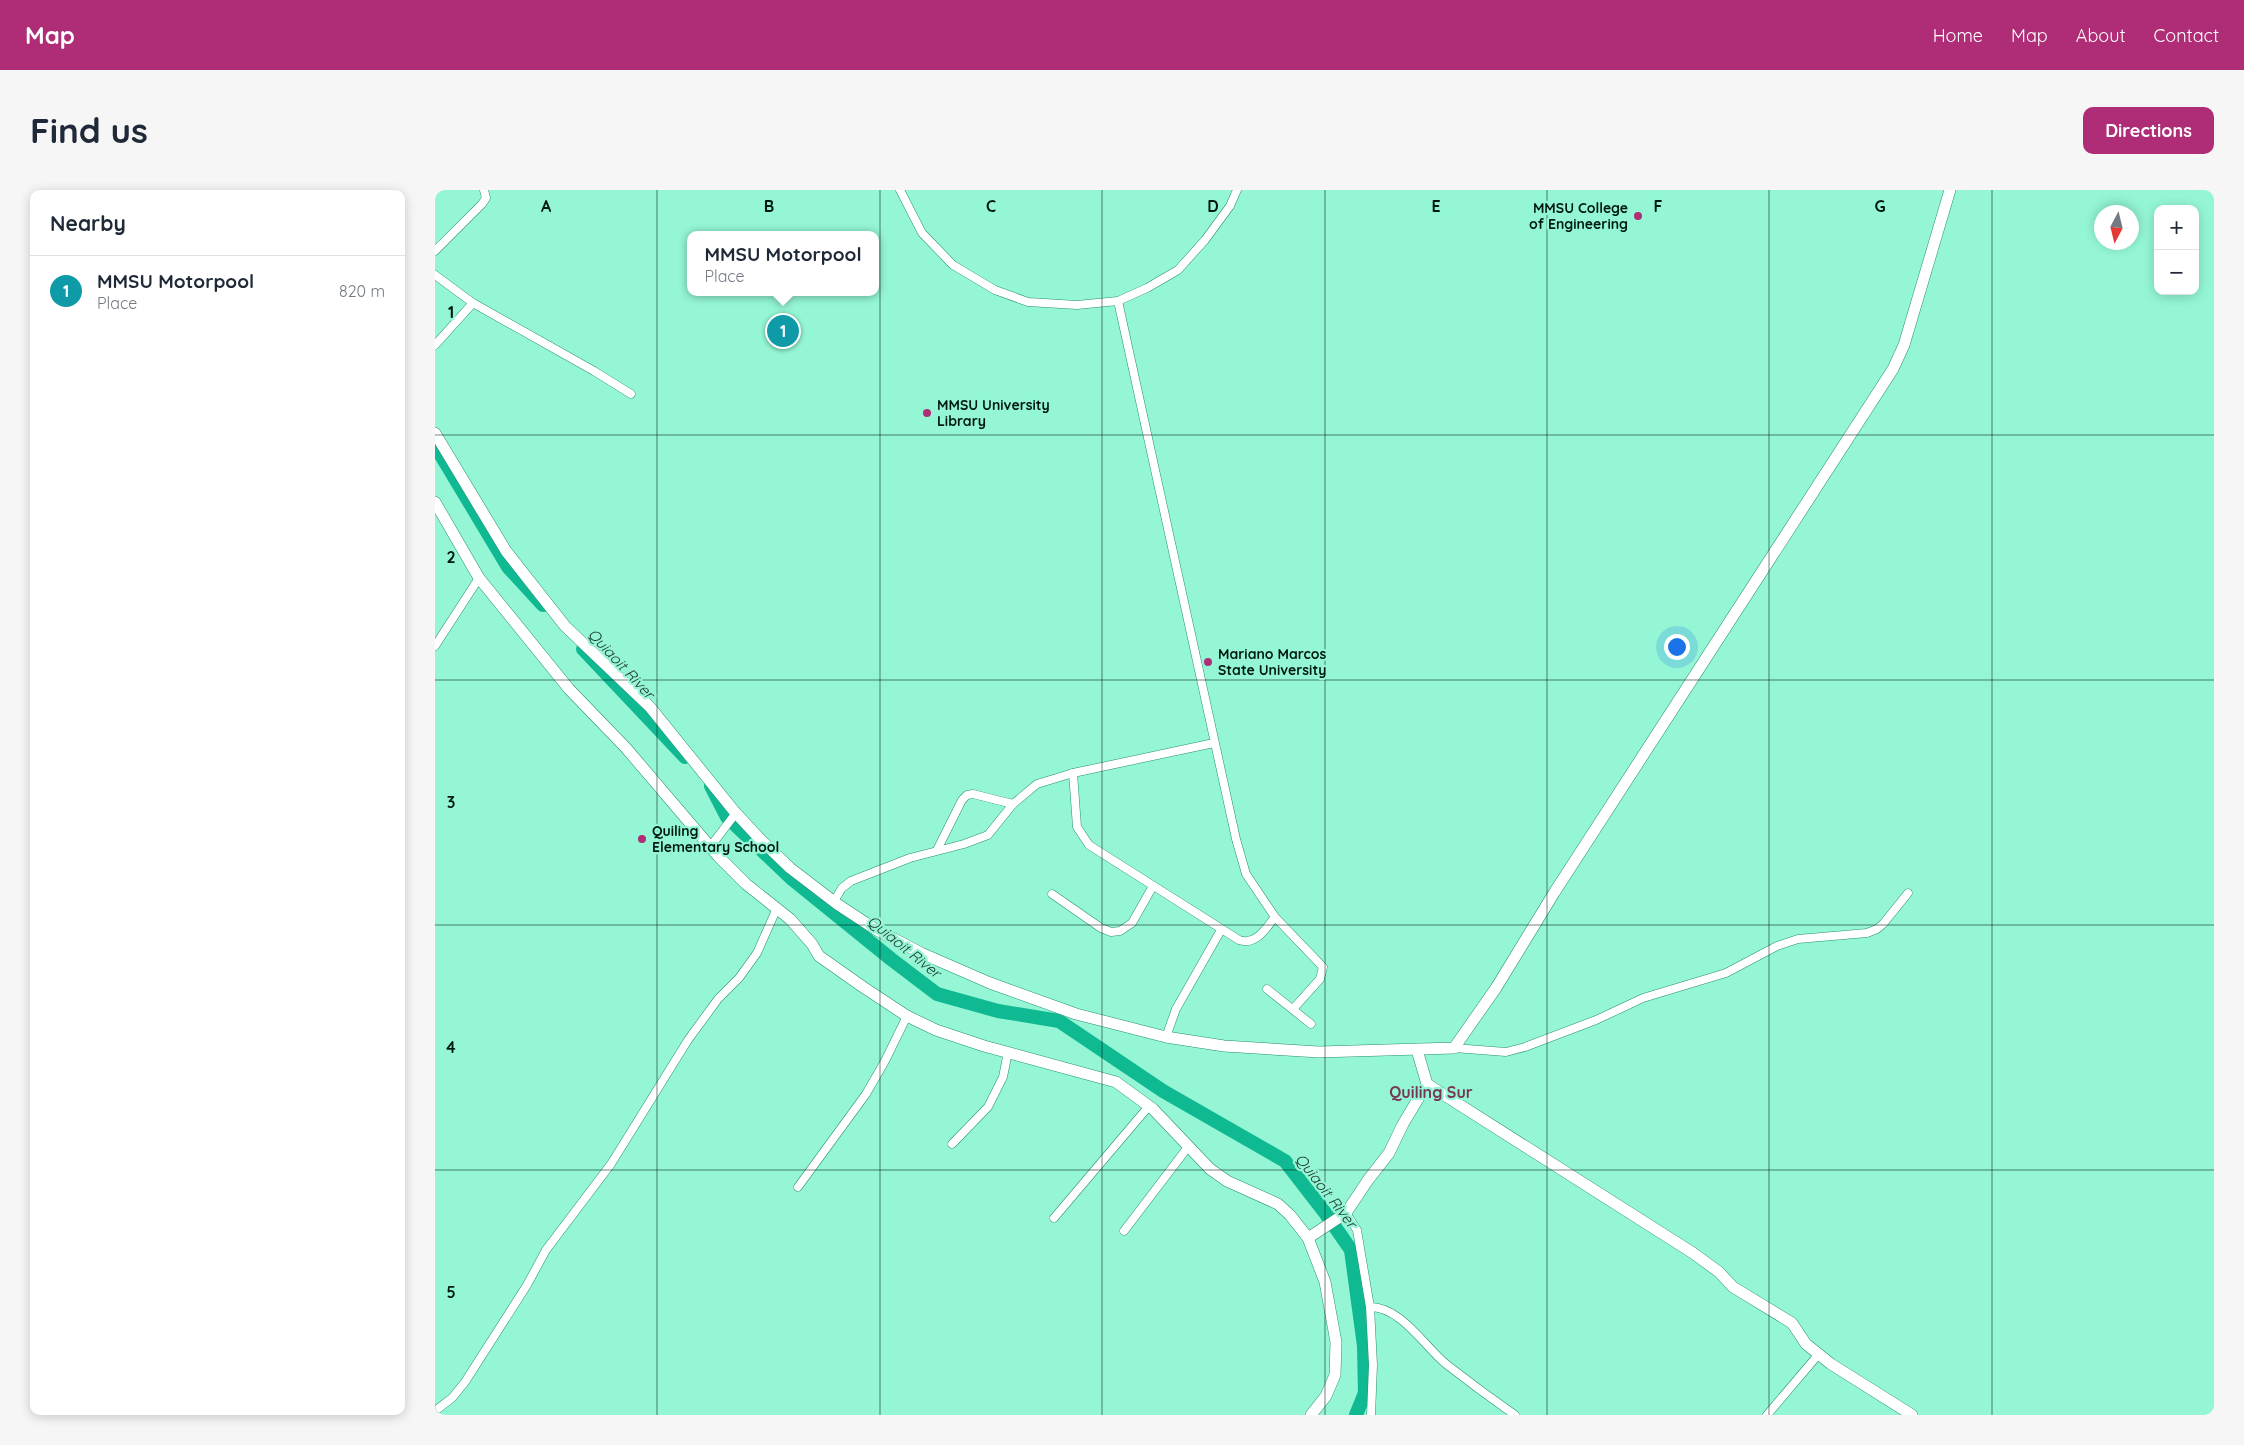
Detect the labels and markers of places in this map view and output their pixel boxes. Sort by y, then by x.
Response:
place label: MMSU College of Engineering [1529,199,1628,233]
marker: MMSU College of Engineering [1632,210,1644,222]
pin: 1 [767,312,799,350]
place label: MMSU University Library [937,396,1050,430]
marker: MMSU University Library [921,407,933,419]
place label: Mariano Marcos State University [1218,645,1326,679]
marker: Mariano Marcos State University [1202,656,1214,668]
place label: Quiling Elementary School [652,822,779,856]
marker: Quiling Elementary School [636,833,648,845]

